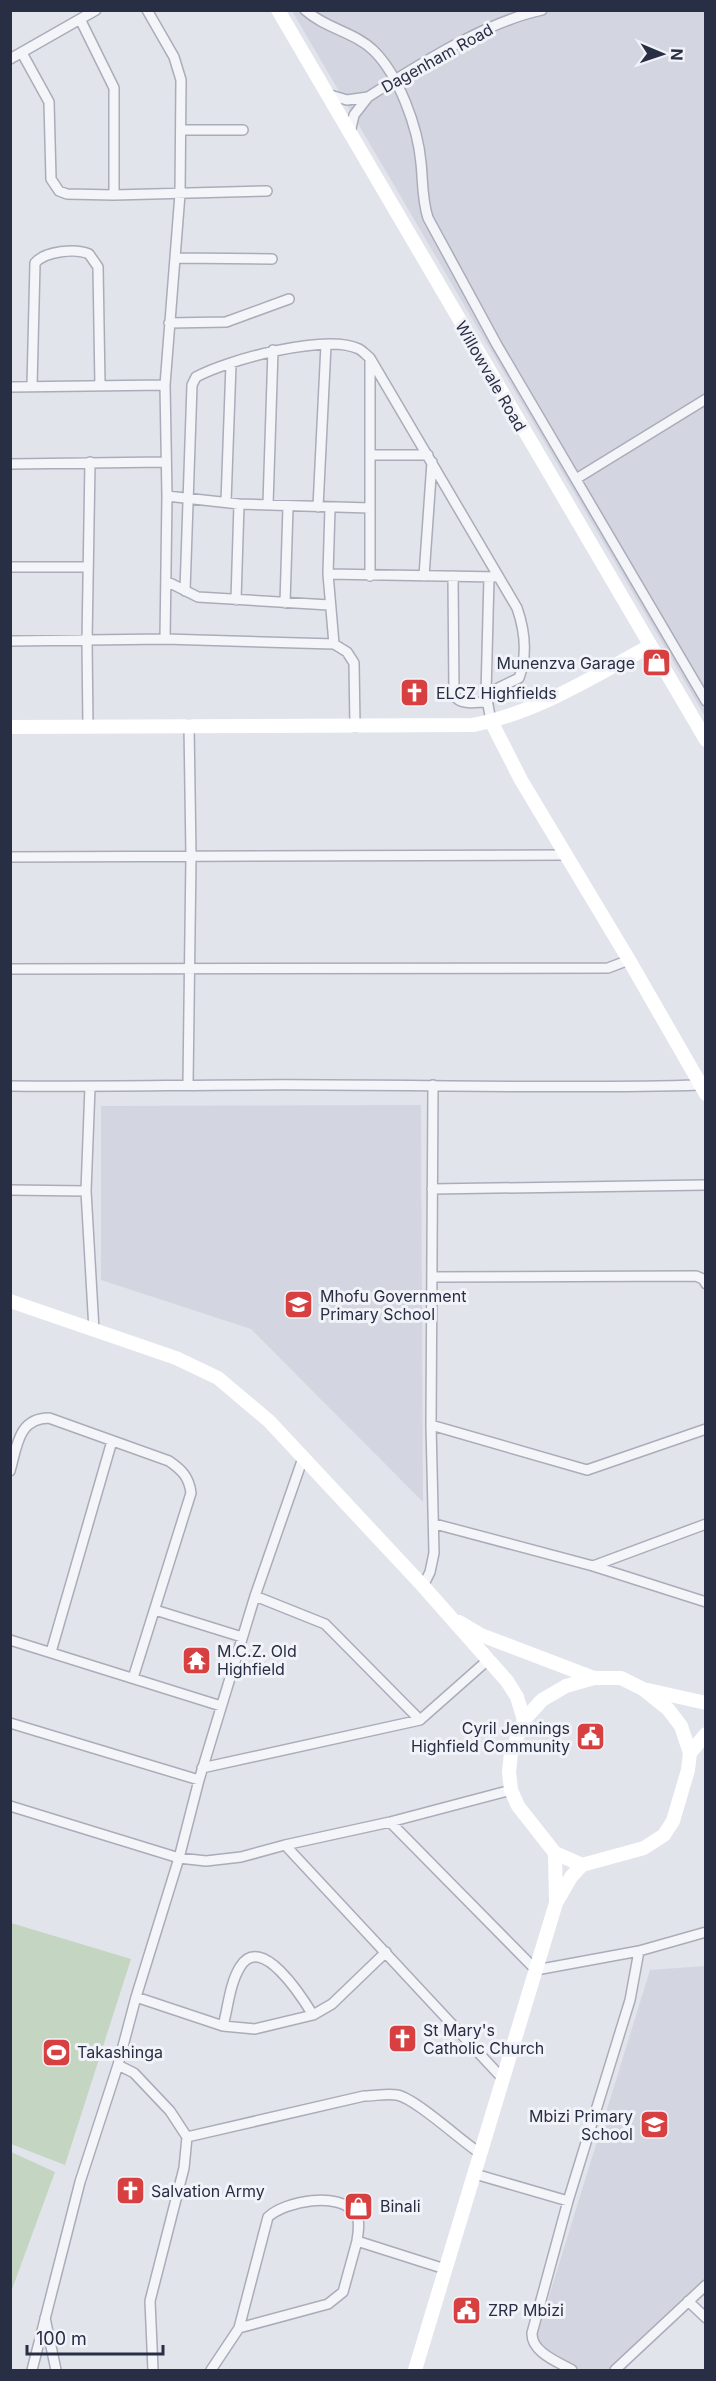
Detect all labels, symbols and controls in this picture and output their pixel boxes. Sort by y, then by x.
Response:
street label: Dagenham Road [378,19,496,97]
north arrow [632,24,692,84]
text: N [667,48,687,61]
street label: Willowvale Road [451,317,531,435]
shop icon: Munenzva Garage [640,647,672,679]
place label: Munenzva Garage [497,653,635,673]
church icon: ELCZ Highfields [399,677,431,709]
place label: ELCZ Highfields [436,683,557,703]
place label: Mhofu Government Primary School [320,1286,466,1324]
school or university icon: Mhofu Government Primary School [283,1289,315,1321]
place label: M.C.Z. Old Highfield [217,1641,297,1679]
temple icon: M.C.Z. Old Highfield [180,1644,212,1676]
place label: Cyril Jennings Highfield Community [411,1718,570,1756]
public building icon: Cyril Jennings Highfield Community [575,1721,607,1753]
place label: St Mary's Catholic Church [423,2020,544,2058]
church icon: St Mary's Catholic Church [386,2023,418,2055]
sports icon: Takashinga [40,2036,72,2068]
place label: Takashinga [77,2042,163,2062]
place label: Mbizi Primary School [529,2106,633,2144]
school or university icon: Mbizi Primary School [638,2109,670,2141]
church icon: Salvation Army [114,2175,146,2207]
place label: Salvation Army [151,2181,265,2201]
shop icon: Binali [343,2190,375,2222]
place label: Binali [380,2196,421,2216]
public building icon: ZRP Mbizi [451,2294,483,2326]
place label: ZRP Mbizi [488,2300,564,2320]
scale bar [27,2318,164,2356]
text: 100 m [36,2328,87,2349]

